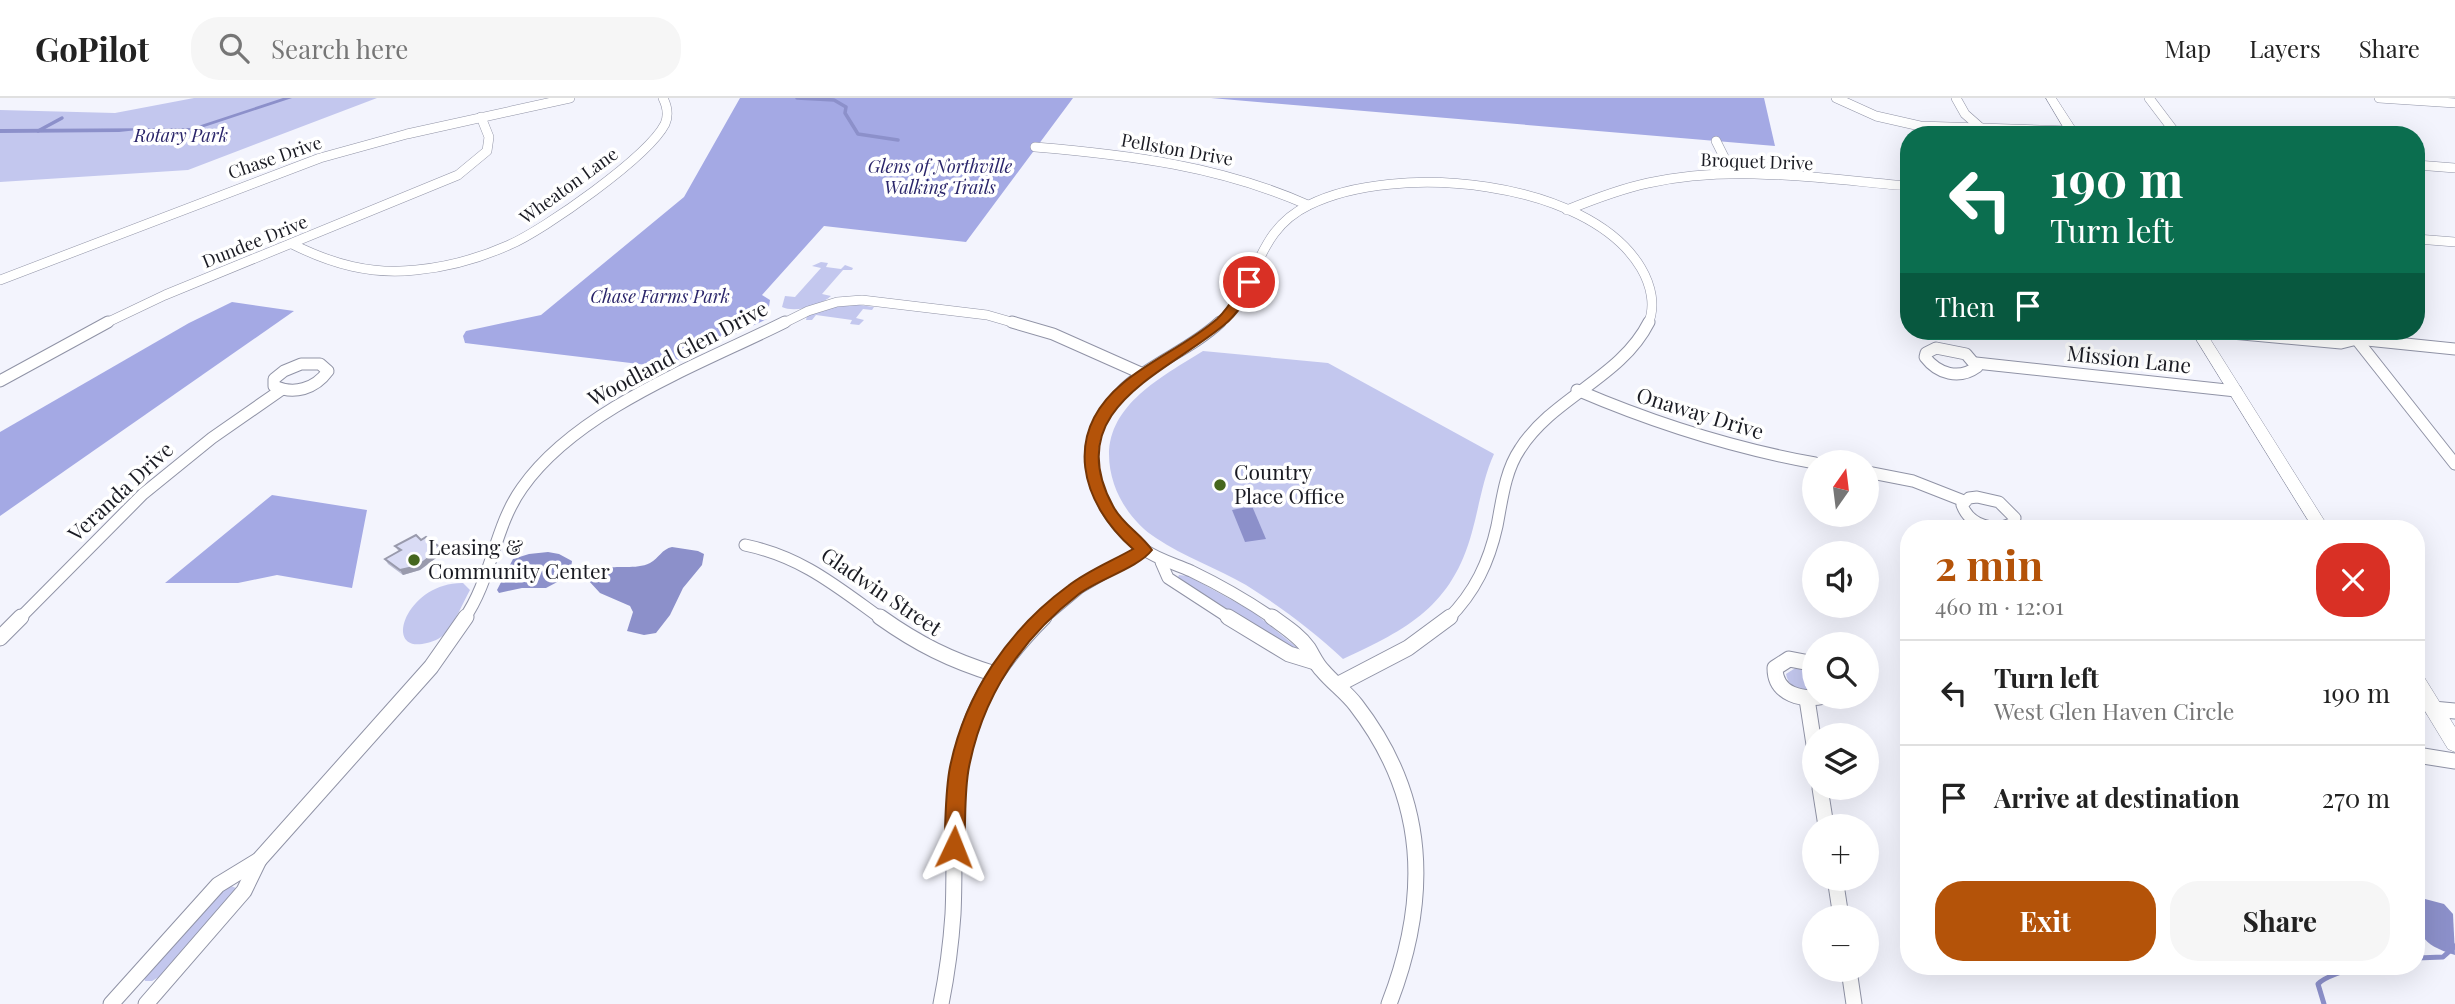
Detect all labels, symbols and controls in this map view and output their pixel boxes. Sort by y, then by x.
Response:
search box [191,17,681,80]
text: GoPilot [35,26,149,70]
icon: search [215,29,253,67]
text: Search here [271,31,408,66]
text: Map [2165,32,2211,64]
text: Layers [2249,32,2321,64]
text: Share [2359,32,2420,64]
park label: Rotary Park [133,123,228,147]
street label: Pellston Drive [1119,127,1235,171]
street label: Chase Drive [225,130,325,184]
street label: Wheaton Lane [514,141,622,229]
text: 190 m [2050,145,2183,210]
street label: Broquet Drive [1700,147,1814,175]
park label: Glens of Northville Walking Trails [868,154,1012,199]
icon: left [1935,154,2026,245]
text: Turn left [2050,208,2174,251]
street label: Dundee Drive [198,209,311,273]
pin [1219,252,1279,312]
icon: arrive [1230,263,1268,301]
park label: Chase Farms Park [590,284,730,308]
icon: arrive [2009,287,2047,325]
text: Then [1935,289,1995,324]
street label: Woodland Glen Drive [582,293,772,412]
street label: Mission Lane [2066,338,2193,378]
street label: Onaway Drive [1634,379,1768,445]
street label: Veranda Drive [60,435,178,547]
north arrow [1802,450,1880,527]
map controls [1802,450,1879,982]
place label: Country Place Office [1234,457,1345,509]
marker: Country Place Office [1212,477,1228,493]
place label: Leasing & Community Center [428,532,611,584]
text: 2 min [1935,536,2043,592]
street label: Gladwin Street [816,540,948,641]
button: sound [1802,541,1879,618]
button: close [2316,543,2390,617]
marker: Leasing & Community Center [406,552,422,568]
text: 460 m · 12:01 [1935,590,2064,621]
button: search [1802,632,1879,709]
text: Turn left [1994,660,2099,695]
icon: left [1935,674,1973,712]
text: 190 m [2322,675,2390,710]
text: West Glen Haven Circle [1994,695,2234,726]
button: layers [1802,723,1879,800]
icon: arrive [1935,779,1973,817]
text: Arrive at destination [1994,780,2240,815]
text: 270 m [2322,780,2390,815]
position arrow [917,810,991,884]
button: + [1802,814,1879,891]
button: Exit [1935,881,2156,961]
button: Share [2170,881,2390,961]
button: − [1802,905,1879,982]

